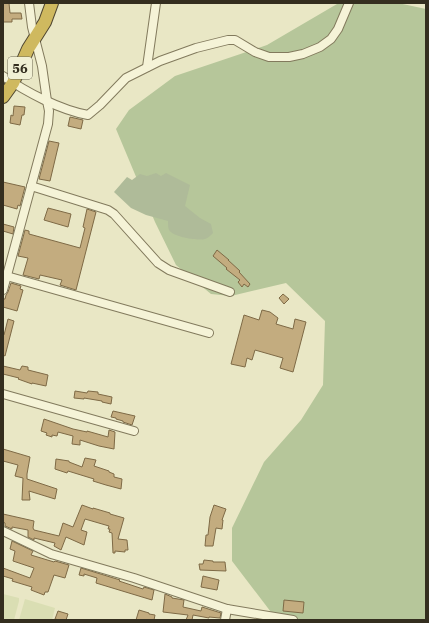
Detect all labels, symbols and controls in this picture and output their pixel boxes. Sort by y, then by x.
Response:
road number: 56 [8,57,32,79]

